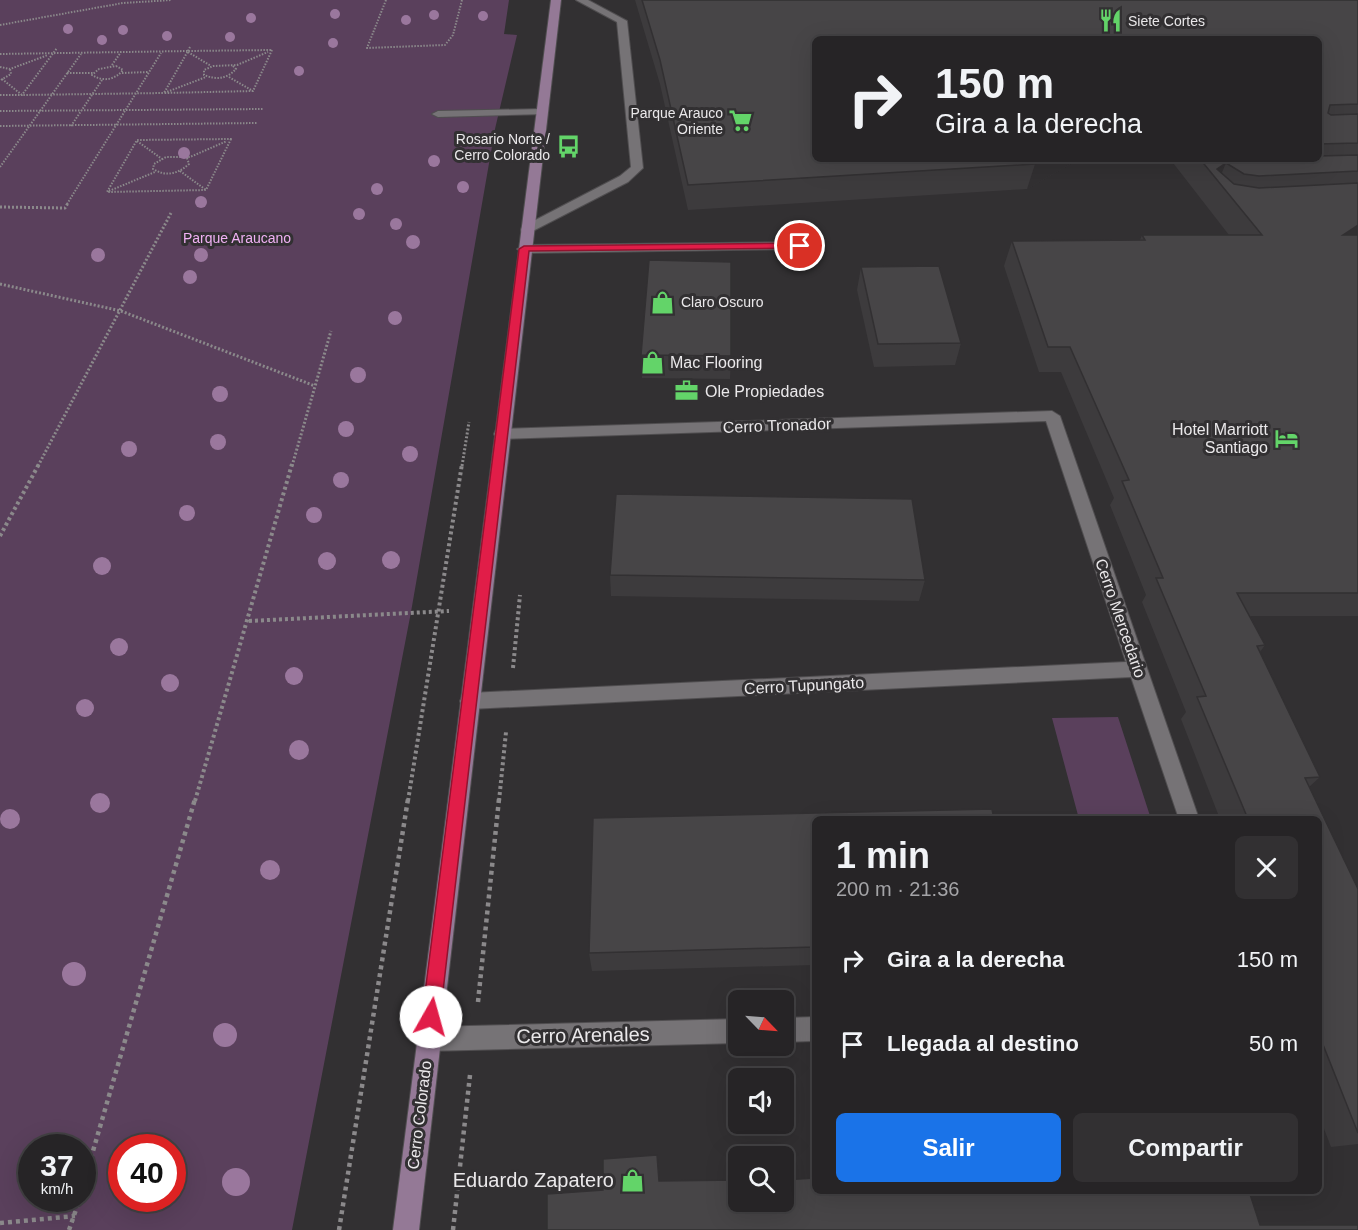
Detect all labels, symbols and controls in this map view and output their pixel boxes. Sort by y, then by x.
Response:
restaurant icon: Siete Cortes [1097,8,1123,34]
place label: Siete Cortes [1128,13,1205,29]
icon: right [836,60,914,138]
text: 150 m [935,60,1054,107]
place label: Parque Arauco Oriente [630,105,723,137]
supermarket icon: Parque Arauco Oriente [728,108,754,134]
text: Gira a la derecha [935,109,1142,139]
place label: Rosario Norte / Cerro Colorado [454,131,550,163]
bus stop icon: Rosario Norte / Cerro Colorado [555,134,581,160]
pin [774,220,825,271]
icon: arrive [783,229,816,262]
park label: Parque Araucano [183,230,291,246]
shop icon: Claro Oscuro [650,289,676,315]
place label: Claro Oscuro [681,294,764,310]
shop icon: Mac Flooring [639,349,665,375]
place label: Mac Flooring [670,354,762,371]
office icon: Ole Propiedades [674,378,700,404]
place label: Ole Propiedades [705,383,824,400]
street label: Cerro Tronador [723,415,832,436]
place label: Hotel Marriott Santiago [1172,421,1269,456]
hotel icon: Hotel Marriott Santiago [1273,425,1299,451]
street label: Cerro Mercedario [1092,557,1149,680]
street label: Cerro Tupungato [744,674,865,697]
text: 1 min [836,835,930,876]
button: close [1235,836,1298,899]
text: 200 m · 21:36 [836,878,959,900]
icon: right [836,944,869,977]
text: Gira a la derecha [887,947,1064,972]
text: 150 m [1237,947,1298,972]
position arrow [399,985,463,1049]
north arrow [728,990,794,1056]
map controls [728,990,794,1212]
street label: Cerro Arenales [516,1023,650,1047]
icon: arrive [836,1028,869,1061]
text: Llegada al destino [887,1031,1079,1056]
text: 50 m [1249,1031,1298,1056]
street label: Cerro Colorado [404,1060,435,1170]
button: sound [728,1068,794,1134]
button: Salir [836,1113,1061,1182]
button: Compartir [1073,1113,1298,1182]
speed limit sign: 40 [108,1134,186,1212]
button: search [728,1146,794,1212]
text: 37 [40,1149,74,1182]
shop icon: Eduardo Zapatero [619,1167,645,1193]
place label: Eduardo Zapatero [453,1169,614,1191]
text: km/h [41,1180,73,1197]

